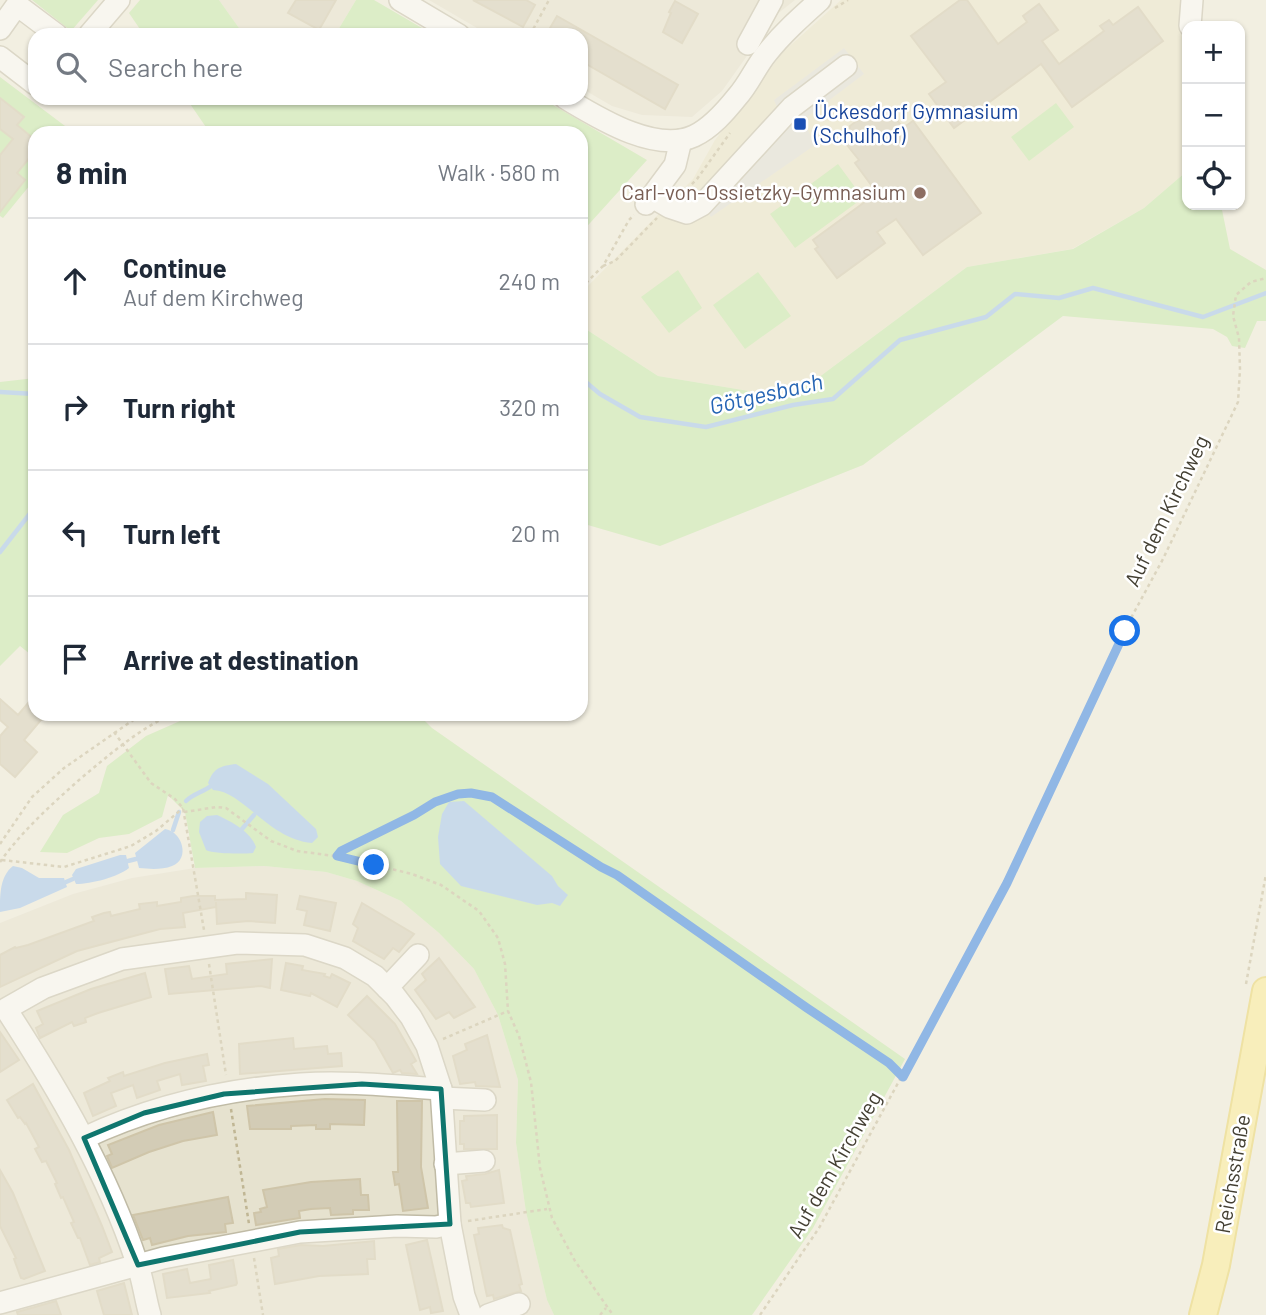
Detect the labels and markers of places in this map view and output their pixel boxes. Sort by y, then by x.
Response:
place label: Ückesdorf Gymnasium (Schulhof) [813,98,1018,147]
marker: Ückesdorf Gymnasium (Schulhof) [792,116,808,132]
place label: Carl-von-Ossietzky-Gymnasium [621,179,906,204]
marker: Carl-von-Ossietzky-Gymnasium [912,185,928,201]

